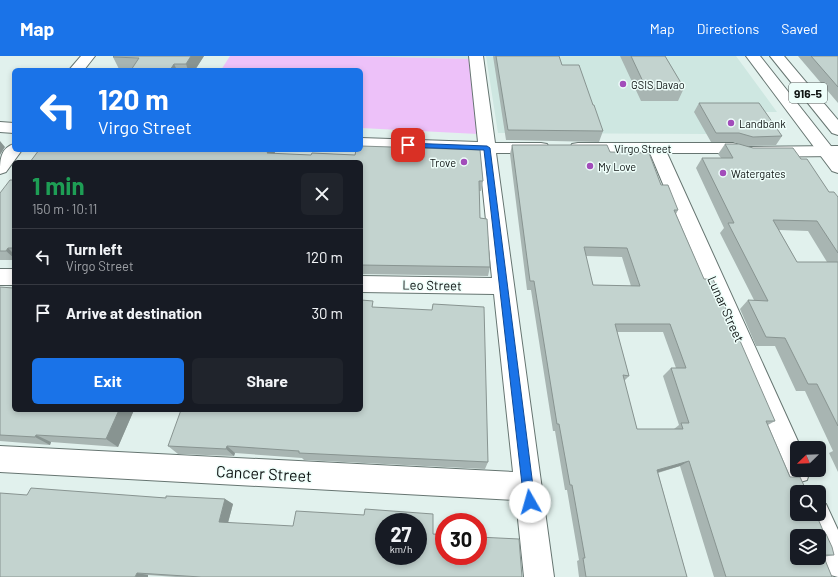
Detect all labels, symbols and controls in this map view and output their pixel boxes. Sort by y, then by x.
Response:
text: Map [20,17,54,40]
text: Map [650,20,675,37]
text: Directions [697,20,759,37]
text: Saved [781,20,818,37]
place label: GSIS Davao [631,78,685,91]
marker: GSIS Davao [618,79,628,89]
text: 120 m [98,82,169,116]
road number: 916-5 [789,83,827,103]
icon: left [32,84,84,136]
text: Virgo Street [98,116,192,138]
place label: Landbank [739,117,786,130]
marker: Landbank [726,118,736,128]
pin [391,128,425,162]
icon: arrive [397,134,419,156]
street label: Virgo Street [614,142,672,155]
place label: Trove [430,156,456,169]
marker: Trove [459,157,469,167]
place label: My Love [598,160,636,173]
marker: My Love [585,161,595,171]
place label: Watergates [731,167,786,180]
marker: Watergates [718,168,728,178]
text: 1 min [32,171,85,200]
button: close [301,173,343,215]
text: 150 m · 10:11 [32,201,97,217]
text: Turn left [66,240,122,258]
icon: left [32,246,54,268]
text: 120 m [306,248,343,266]
text: Virgo Street [66,258,134,274]
street label: Lunar Street [704,273,748,345]
street label: Leo Street [402,276,462,294]
icon: arrive [32,302,54,324]
text: Arrive at destination [66,304,202,322]
text: 30 m [311,304,343,322]
button: Exit [32,358,184,404]
button: Share [192,358,343,404]
north arrow [790,441,826,477]
map controls [790,441,826,565]
street label: Cancer Street [216,461,312,485]
position arrow [509,481,551,523]
button: search [790,485,826,521]
speed limit sign: 30 [435,513,487,565]
text: 27 [390,522,412,546]
button: layers [790,529,826,565]
text: km/h [390,543,412,555]

